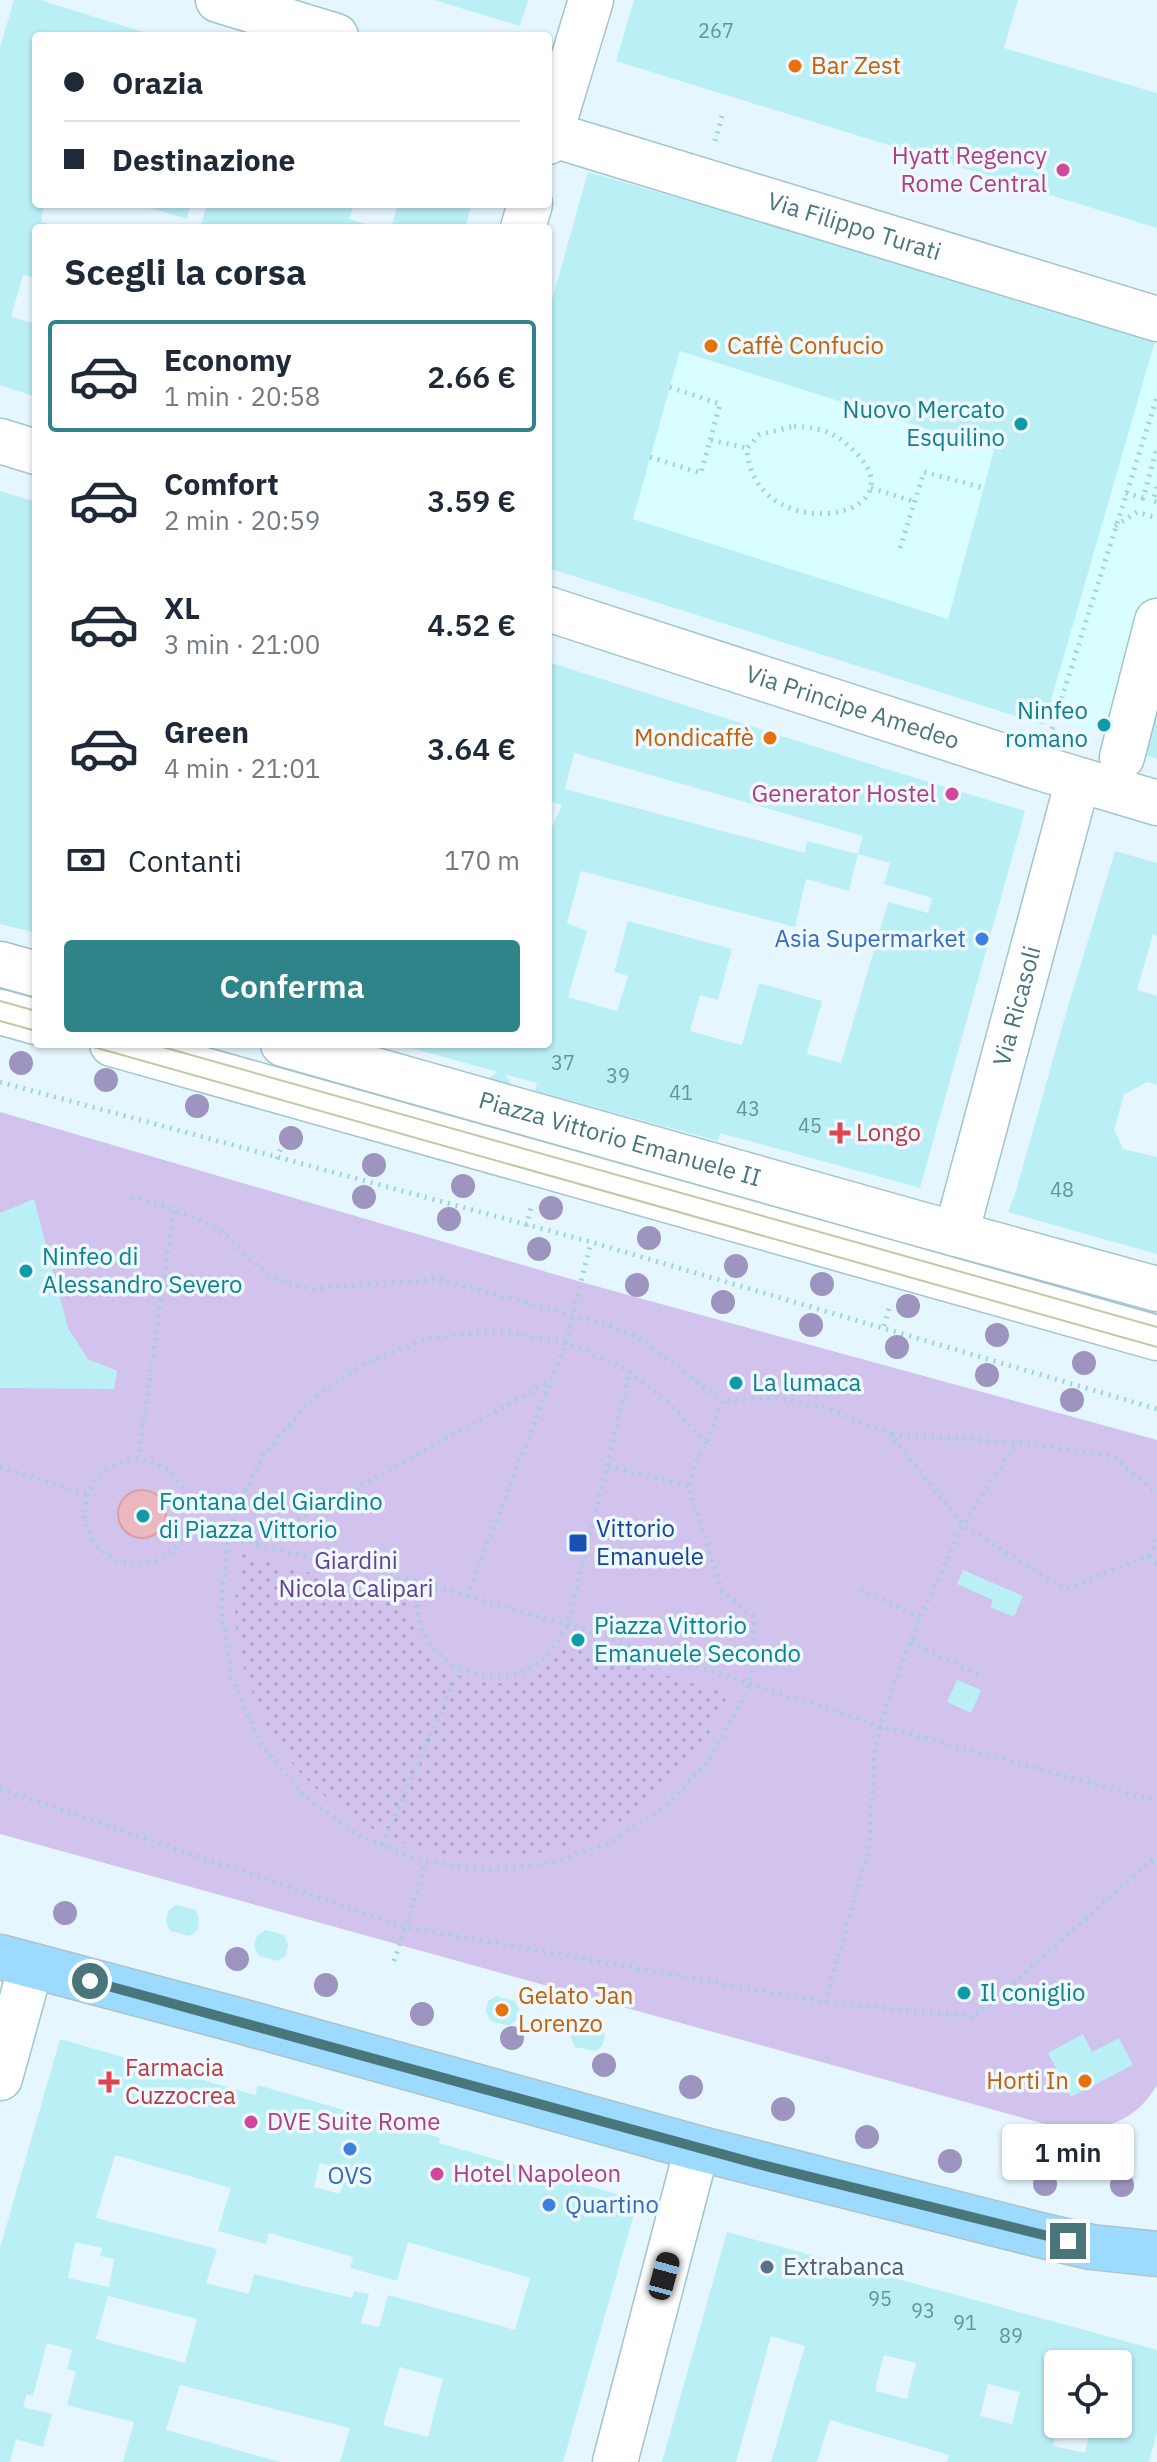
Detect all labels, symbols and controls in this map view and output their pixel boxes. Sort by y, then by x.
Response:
house number: 267 [698,17,734,44]
place label: Bar Zest [811,49,901,81]
marker: Bar Zest [786,57,804,75]
text: Orazia [112,63,203,102]
place label: Hyatt Regency Rome Central [892,139,1047,199]
text: Destinazione [112,140,295,179]
marker: Hyatt Regency Rome Central [1054,161,1072,179]
street label: Via Filippo Turati [764,184,945,267]
text: Scegli la corsa [64,248,307,295]
place label: Caffè Confucio [727,329,884,361]
marker: Caffè Confucio [702,337,720,355]
icon: car [68,340,140,412]
text: Economy [164,340,292,379]
text: 2.66 € [427,357,516,396]
text: 1 min · 20:58 [164,379,320,413]
place label: Nuovo Mercato Esquilino [842,393,1005,453]
marker: Nuovo Mercato Esquilino [1012,415,1030,433]
icon: car [68,464,140,536]
text: Comfort [164,464,279,503]
text: 3.59 € [427,481,516,520]
text: 2 min · 20:59 [164,503,320,537]
icon: car [68,588,140,660]
text: XL [164,588,200,627]
text: 4.52 € [427,605,516,644]
text: 3 min · 21:00 [164,627,320,661]
street label: Via Principe Amedeo [742,657,964,756]
place label: Ninfeo romano [1005,694,1088,754]
icon: car [68,712,140,784]
text: Green [164,712,249,751]
marker: Ninfeo romano [1095,716,1113,734]
place label: Mondicaffè [634,721,754,753]
text: 3.64 € [427,729,516,768]
marker: Mondicaffè [761,729,779,747]
text: 4 min · 21:01 [164,751,320,785]
place label: Generator Hostel [752,777,936,809]
marker: Generator Hostel [943,785,961,803]
icon: cash [64,838,108,882]
text: Contanti [128,841,242,880]
text: 170 m [444,843,520,877]
place label: Asia Supermarket [775,922,966,954]
marker: Asia Supermarket [973,930,991,948]
button: Conferma [64,940,520,1032]
street label: Via Ricasoli [985,942,1048,1069]
house number: 37 [551,1049,575,1076]
house number: 39 [606,1062,630,1089]
house number: 41 [669,1079,693,1106]
street label: Piazza Vittorio Emanuele II [475,1083,765,1193]
house number: 43 [736,1095,760,1122]
house number: 45 [798,1112,822,1139]
place label: Longo [856,1116,921,1148]
marker: Longo [831,1124,849,1142]
house number: 48 [1050,1176,1074,1203]
place label: Ninfeo di Alessandro Severo [42,1240,242,1300]
marker: Ninfeo di Alessandro Severo [17,1262,35,1280]
place label: La lumaca [752,1366,861,1398]
marker: La lumaca [727,1374,745,1392]
place label: Fontana del Giardino di Piazza Vittorio [159,1485,383,1545]
marker: Fontana del Giardino di Piazza Vittorio [134,1507,152,1525]
place label: Vittorio Emanuele [596,1512,704,1572]
marker: Vittorio Emanuele [567,1532,589,1554]
park label: Giardini Nicola Calipari [278,1544,434,1604]
place label: Piazza Vittorio Emanuele Secondo [594,1609,801,1669]
marker: Piazza Vittorio Emanuele Secondo [569,1631,587,1649]
route start [72,1963,108,1999]
place label: Il coniglio [980,1976,1085,2008]
place label: Gelato Jan Lorenzo [518,1979,633,2039]
marker: Il coniglio [955,1984,973,2002]
marker: Gelato Jan Lorenzo [493,2001,511,2019]
place label: Farmacia Cuzzocrea [125,2051,236,2111]
place label: Horti In [986,2064,1069,2096]
marker: Horti In [1076,2072,1094,2090]
marker: Farmacia Cuzzocrea [100,2073,118,2091]
place label: DVE Suite Rome [267,2105,440,2137]
marker: DVE Suite Rome [242,2113,260,2131]
callout: 1 min [1002,2125,1134,2181]
text: 1 min [1034,2135,1102,2169]
marker: OVS [341,2140,359,2158]
place label: Hotel Napoleon [453,2157,621,2189]
place label: OVS [327,2159,373,2191]
marker: Hotel Napoleon [428,2165,446,2183]
place label: Quartino [565,2188,659,2220]
marker: Quartino [540,2196,558,2214]
route end [1050,2223,1086,2259]
car [646,2250,682,2302]
place label: Extrabanca [783,2250,905,2282]
marker: Extrabanca [758,2258,776,2276]
house number: 95 [868,2285,892,2312]
house number: 93 [911,2297,935,2324]
house number: 91 [953,2309,977,2336]
house number: 89 [999,2322,1023,2349]
map controls [1044,2350,1132,2438]
button: locate [1044,2350,1132,2438]

